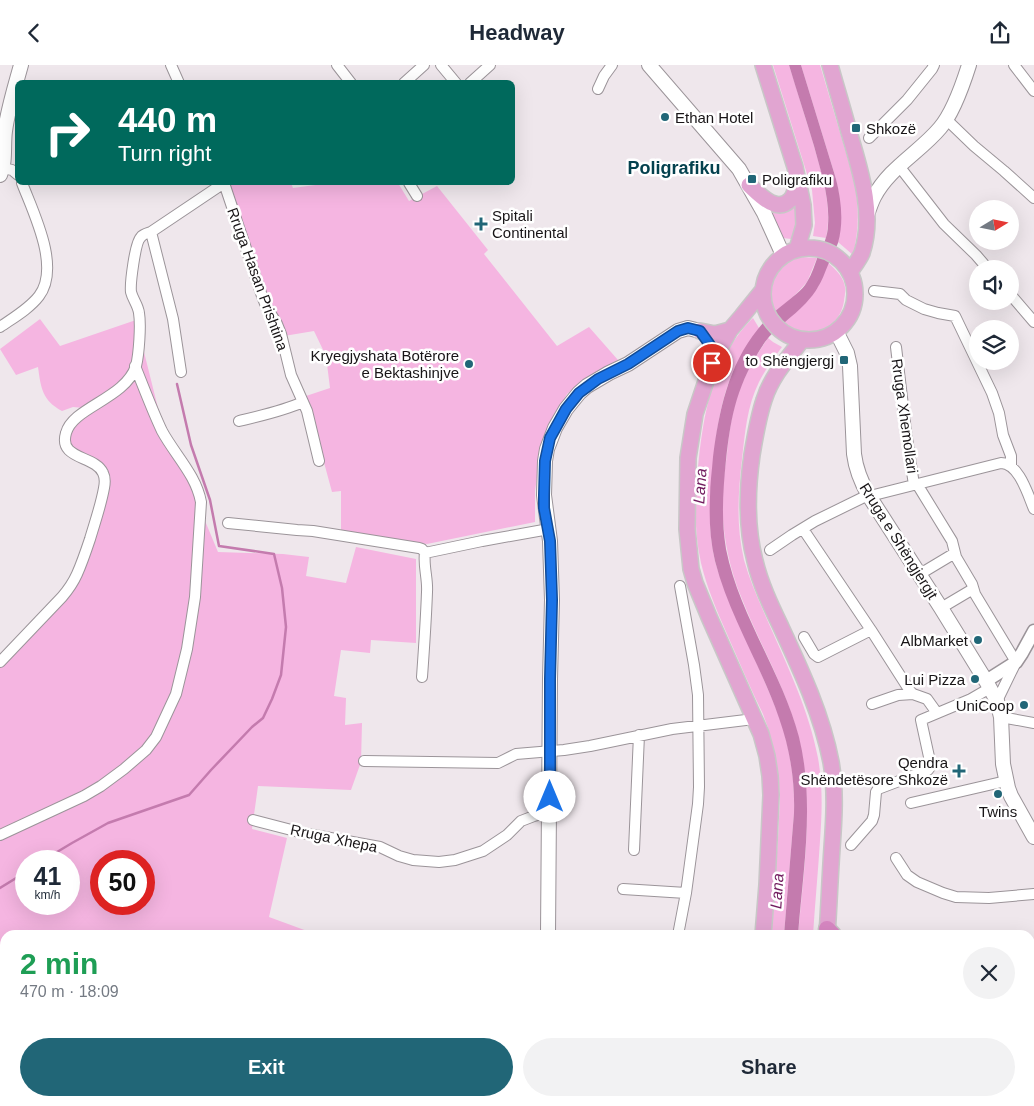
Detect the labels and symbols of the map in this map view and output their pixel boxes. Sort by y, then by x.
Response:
place label: Ethan Hotel [675,109,753,126]
marker: Ethan Hotel [659,111,671,123]
place label: Shkozë [866,120,916,137]
marker: Shkozë [850,122,862,134]
district label: Poligrafiku [627,158,721,178]
place label: Poligrafiku [762,171,832,188]
marker: Poligrafiku [746,173,758,185]
north arrow [969,200,1019,250]
street label: Rruga Hasan Prishtina [224,205,292,353]
place label: Spitali Continental [492,207,568,241]
marker: Spitali Continental [474,217,488,231]
pin [691,342,733,384]
place label: Kryegjyshata Botërore e Bektashinjve [311,347,459,381]
place label: to Shëngjergj [746,352,834,369]
marker: to Shëngjergj [838,354,850,366]
street label: Rruga Xhemollari [889,357,921,475]
marker: Kryegjyshata Botërore e Bektashinjve [463,358,475,370]
water label: Lana [690,468,710,504]
street label: Rruga e Shëngjergjt [856,480,942,603]
place label: AlbMarket [900,632,969,649]
marker: AlbMarket [972,634,984,646]
place label: Lui Pizza [904,671,966,688]
marker: Lui Pizza [969,673,981,685]
place label: UniCoop [956,697,1014,714]
marker: UniCoop [1018,699,1030,711]
place label: Qendra Shëndetësore Shkozë [800,754,949,788]
marker: Qendra Shëndetësore Shkozë [952,764,966,778]
position arrow [523,770,575,822]
marker: Twins [992,788,1004,800]
place label: Twins [979,803,1017,820]
street label: Rruga Xhepa [289,820,380,856]
speed limit sign: 50 [90,850,155,915]
water label: Lana [767,873,787,909]

